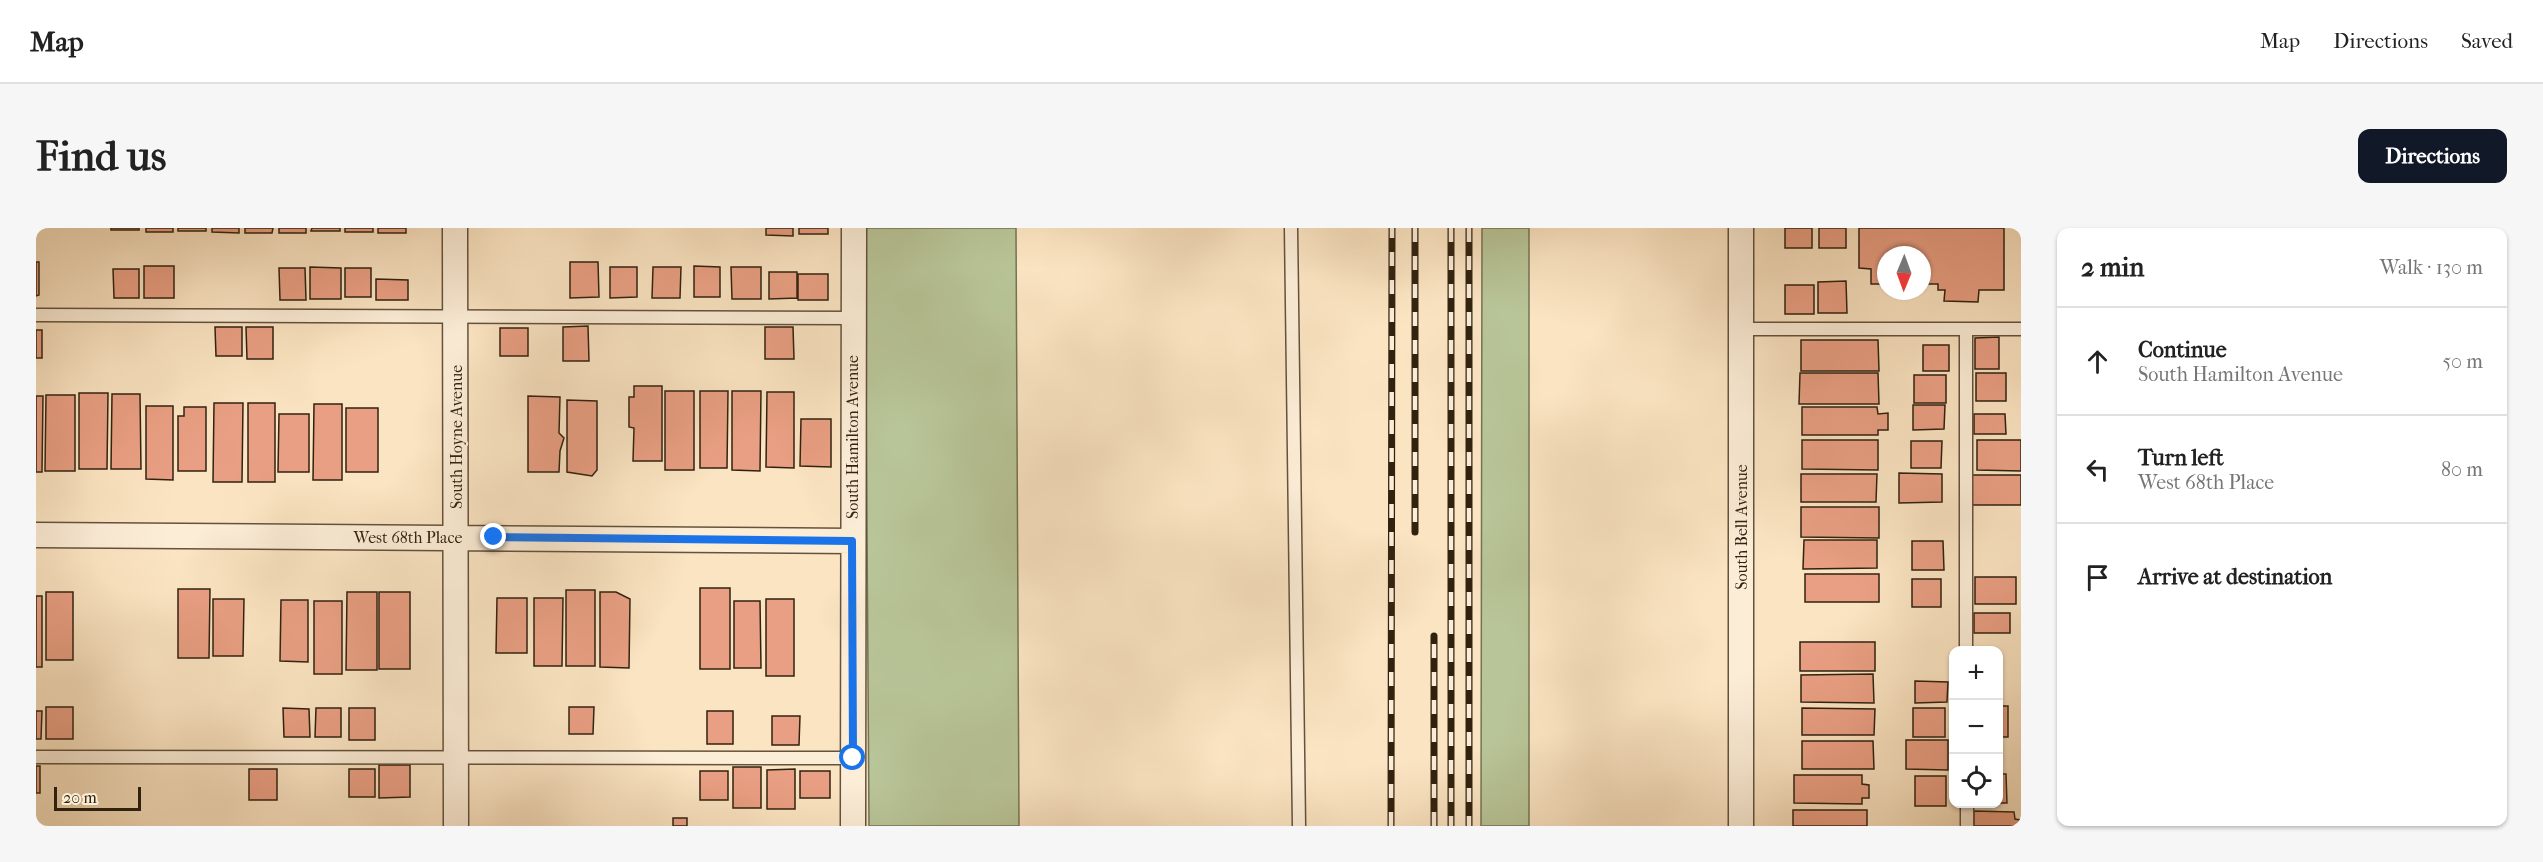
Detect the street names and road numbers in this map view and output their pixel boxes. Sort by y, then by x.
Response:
street label: South Hamilton Avenue [843,355,862,519]
street label: South Hoyne Avenue [447,365,466,509]
street label: South Bell Avenue [1732,464,1751,590]
street label: West 68th Place [353,528,463,547]

